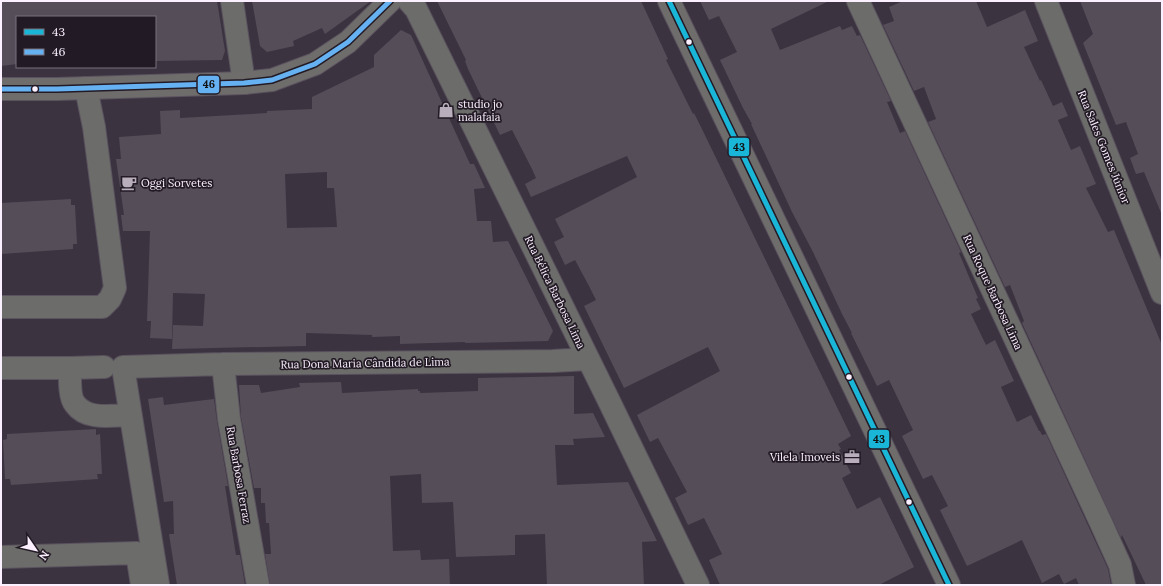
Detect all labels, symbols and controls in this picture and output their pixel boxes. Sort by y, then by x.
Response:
legend [16,16,156,68]
text: 43 [52,24,66,39]
unlabelled marker [684,37,694,47]
text: 46 [52,44,66,59]
line badge: 46 [197,75,220,94]
text: 46 [203,77,215,91]
unlabelled marker [30,84,40,94]
street label: Rua Sales Gomes Júnior [1075,88,1133,206]
place label: studio jo malafaia [458,97,502,124]
shop icon: studio jo malafaia [437,101,455,119]
line badge: 43 [728,137,750,157]
text: 43 [733,140,745,154]
cafe icon: Oggi Sorvetes [120,174,138,192]
place label: Oggi Sorvetes [141,176,212,190]
street label: Rua Roque Barbosa Lima [960,232,1026,352]
street label: Rua Bélica Barbosa Lima [522,233,589,351]
street label: Rua Dona Maria Cândida de Lima [280,355,450,371]
unlabelled marker [844,372,854,382]
street label: Rua Barbosa Ferraz [224,425,254,525]
line badge: 43 [868,429,890,449]
text: 43 [873,432,885,446]
office icon: Vilela Imoveis [843,448,861,466]
place label: Vilela Imoveis [769,450,840,464]
unlabelled marker [904,497,914,507]
north arrow [16,530,56,570]
text: N [36,548,52,563]

